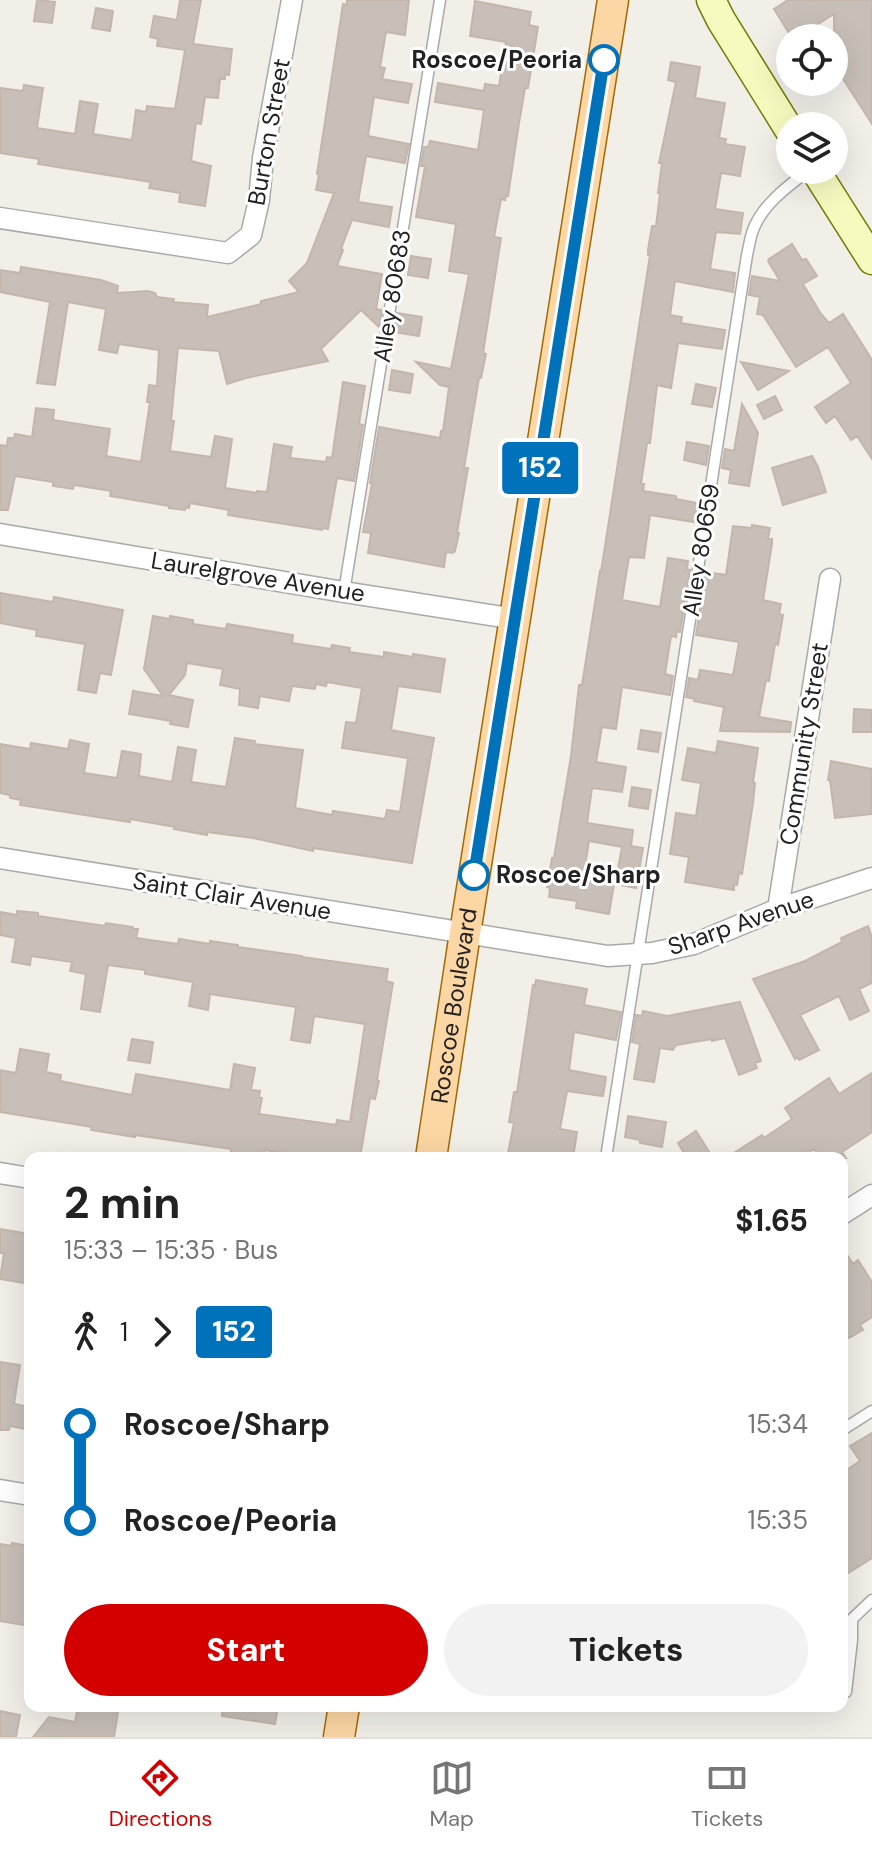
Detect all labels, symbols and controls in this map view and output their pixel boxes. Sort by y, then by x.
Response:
map controls [776,24,848,184]
button: locate [776,24,848,96]
place label: Roscoe/Peoria [411,44,582,75]
marker: Roscoe/Peoria [589,45,619,75]
street label: Burton Street [240,56,297,208]
button: layers [776,112,848,184]
street label: Alley 80683 [366,227,417,365]
line badge: 152 [494,442,586,494]
text: 152 [518,449,562,486]
street label: Alley 80659 [675,481,726,619]
street label: Laurelgrove Avenue [149,544,367,609]
street label: Community Street [772,640,835,847]
place label: Roscoe/Sharp [496,859,661,890]
marker: Roscoe/Sharp [459,860,489,890]
street label: Saint Clair Avenue [131,865,334,926]
street label: Sharp Avenue [664,883,818,962]
street label: Roscoe Boulevard [423,906,484,1106]
text: 2 min [64,1174,180,1232]
text: $1.65 [735,1201,808,1240]
text: 15:33 – 15:35 · Bus [64,1233,278,1267]
icon: walk [64,1310,108,1354]
icon: forward [140,1310,184,1354]
text: 152 [212,1313,256,1350]
text: 1 [120,1315,128,1349]
text: Roscoe/Sharp [124,1405,330,1444]
text: 15:34 [748,1407,808,1441]
text: Roscoe/Peoria [124,1501,337,1540]
text: 15:35 [748,1503,808,1537]
button: Start [64,1604,428,1696]
button: Tickets [444,1604,808,1696]
tab: Directions [109,1756,212,1833]
tab: Map [429,1756,474,1833]
tab: Tickets [691,1756,763,1833]

